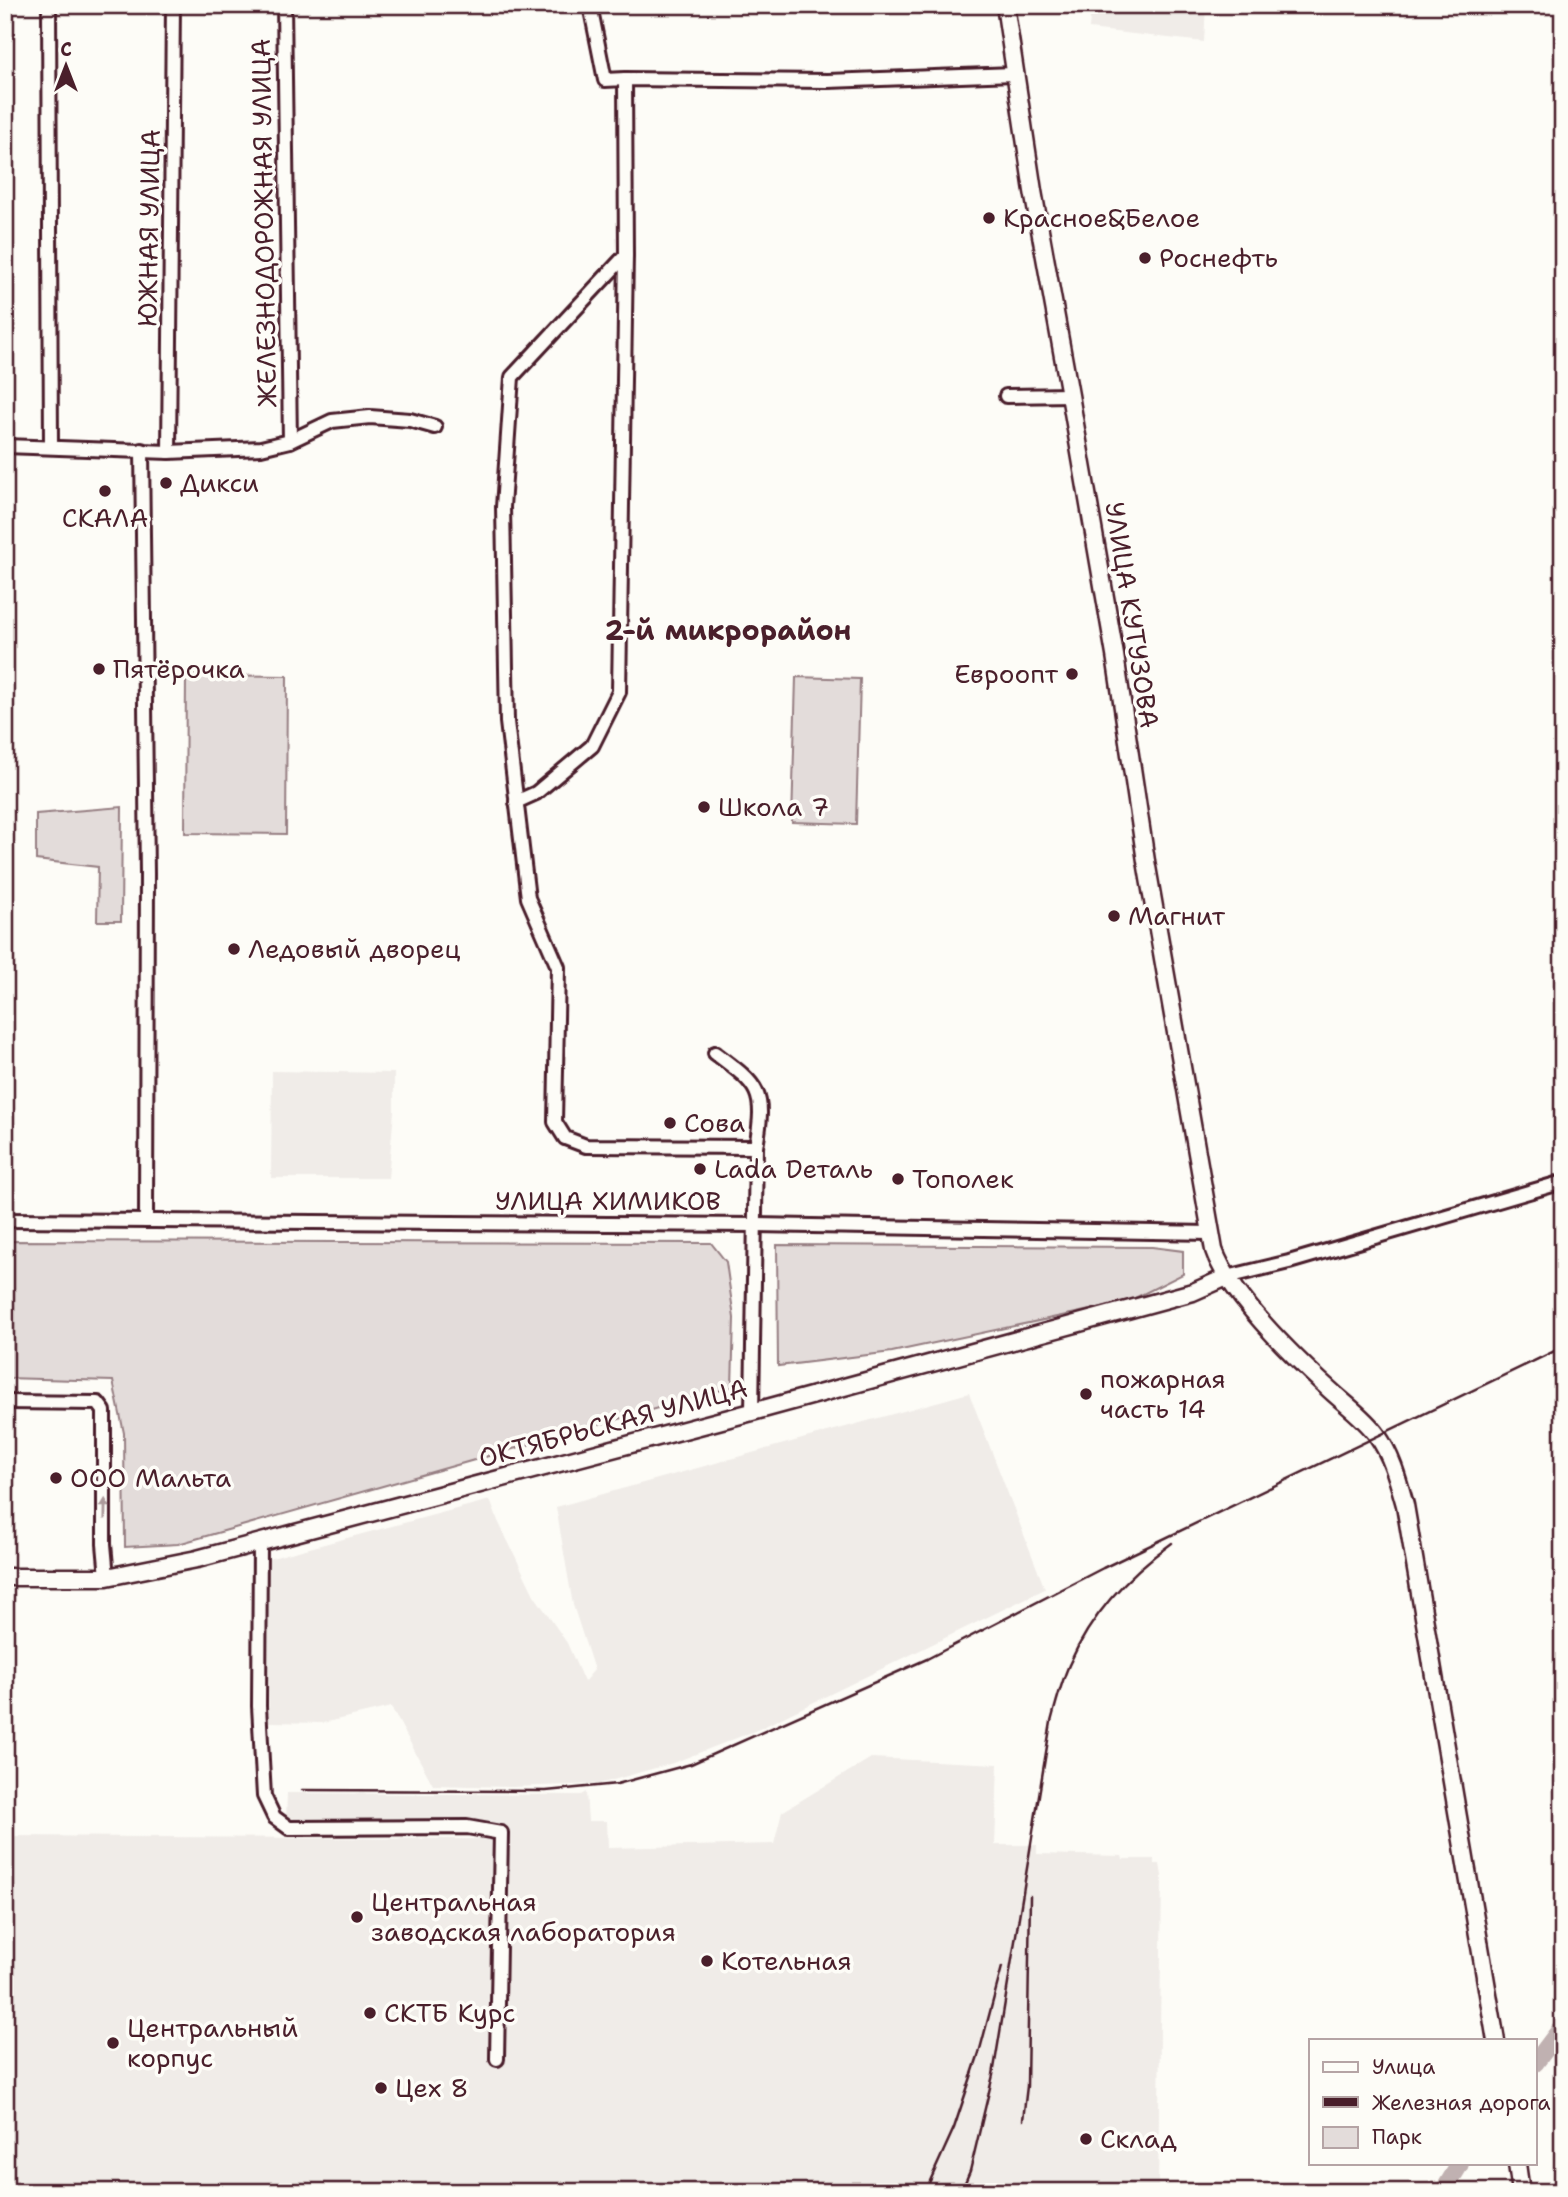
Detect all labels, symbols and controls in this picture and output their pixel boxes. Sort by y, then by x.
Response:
north arrow [32,32,102,102]
text: С [60,37,72,62]
street label: ЖЕЛЕЗНОДОРОЖНАЯ УЛИЦА [243,38,284,408]
street label: ЮЖНАЯ УЛИЦА [129,129,168,327]
place label: Красное&Белое [1003,200,1200,235]
marker: Красное&Белое [981,210,997,226]
place label: Роснефть [1159,240,1278,275]
marker: Роснефть [1137,250,1153,266]
place label: Дикси [180,465,259,500]
marker: Дикси [158,475,174,491]
marker: СКАЛА [97,483,113,499]
street label: УЛИЦА КУТУЗОВА [1097,499,1168,731]
place label: СКАЛА [62,500,148,535]
district label: 2-й микрорайон [604,611,852,649]
place label: Пятёрочка [113,651,245,686]
place label: Евроопт [954,656,1059,691]
marker: Пятёрочка [91,661,107,677]
marker: Евроопт [1064,666,1080,682]
place label: Школа 7 [718,789,829,824]
marker: Школа 7 [696,799,712,815]
place label: Магнит [1128,898,1226,933]
marker: Магнит [1106,908,1122,924]
place label: Ледовый дворец [248,931,461,966]
marker: Ледовый дворец [226,941,242,957]
place label: Сова [684,1105,745,1140]
marker: Сова [662,1115,678,1131]
place label: Lada Dеталь [714,1151,873,1186]
marker: Lada Dеталь [692,1161,708,1177]
place label: Тополек [912,1161,1014,1196]
marker: Тополек [890,1171,906,1187]
street label: УЛИЦА ХИМИКОВ [495,1183,721,1218]
place label: пожарная часть 14 [1100,1361,1226,1426]
street label: ОКТЯБРЬСКАЯ УЛИЦА [474,1370,751,1475]
marker: пожарная часть 14 [1078,1386,1094,1402]
place label: ООО Мальта [70,1460,231,1495]
marker: ООО Мальта [48,1470,64,1486]
one-way arrow [99,1498,111,1520]
place label: Центральная заводская лаборатория [371,1884,676,1949]
marker: Центральная заводская лаборатория [349,1909,365,1925]
place label: Котельная [721,1943,852,1978]
marker: Котельная [699,1953,715,1969]
place label: СКТБ Курс [384,1995,516,2030]
marker: СКТБ Курс [362,2005,378,2021]
place label: Центральный корпус [127,2010,298,2075]
marker: Центральный корпус [105,2035,121,2051]
legend [1309,2039,1536,2166]
text: Улица [1372,2053,1435,2081]
place label: Цех 8 [395,2070,469,2105]
marker: Цех 8 [373,2080,389,2096]
text: Железная дорога [1372,2089,1551,2117]
place label: Склад [1100,2121,1178,2156]
text: Парк [1372,2123,1422,2151]
marker: Склад [1078,2131,1094,2147]

